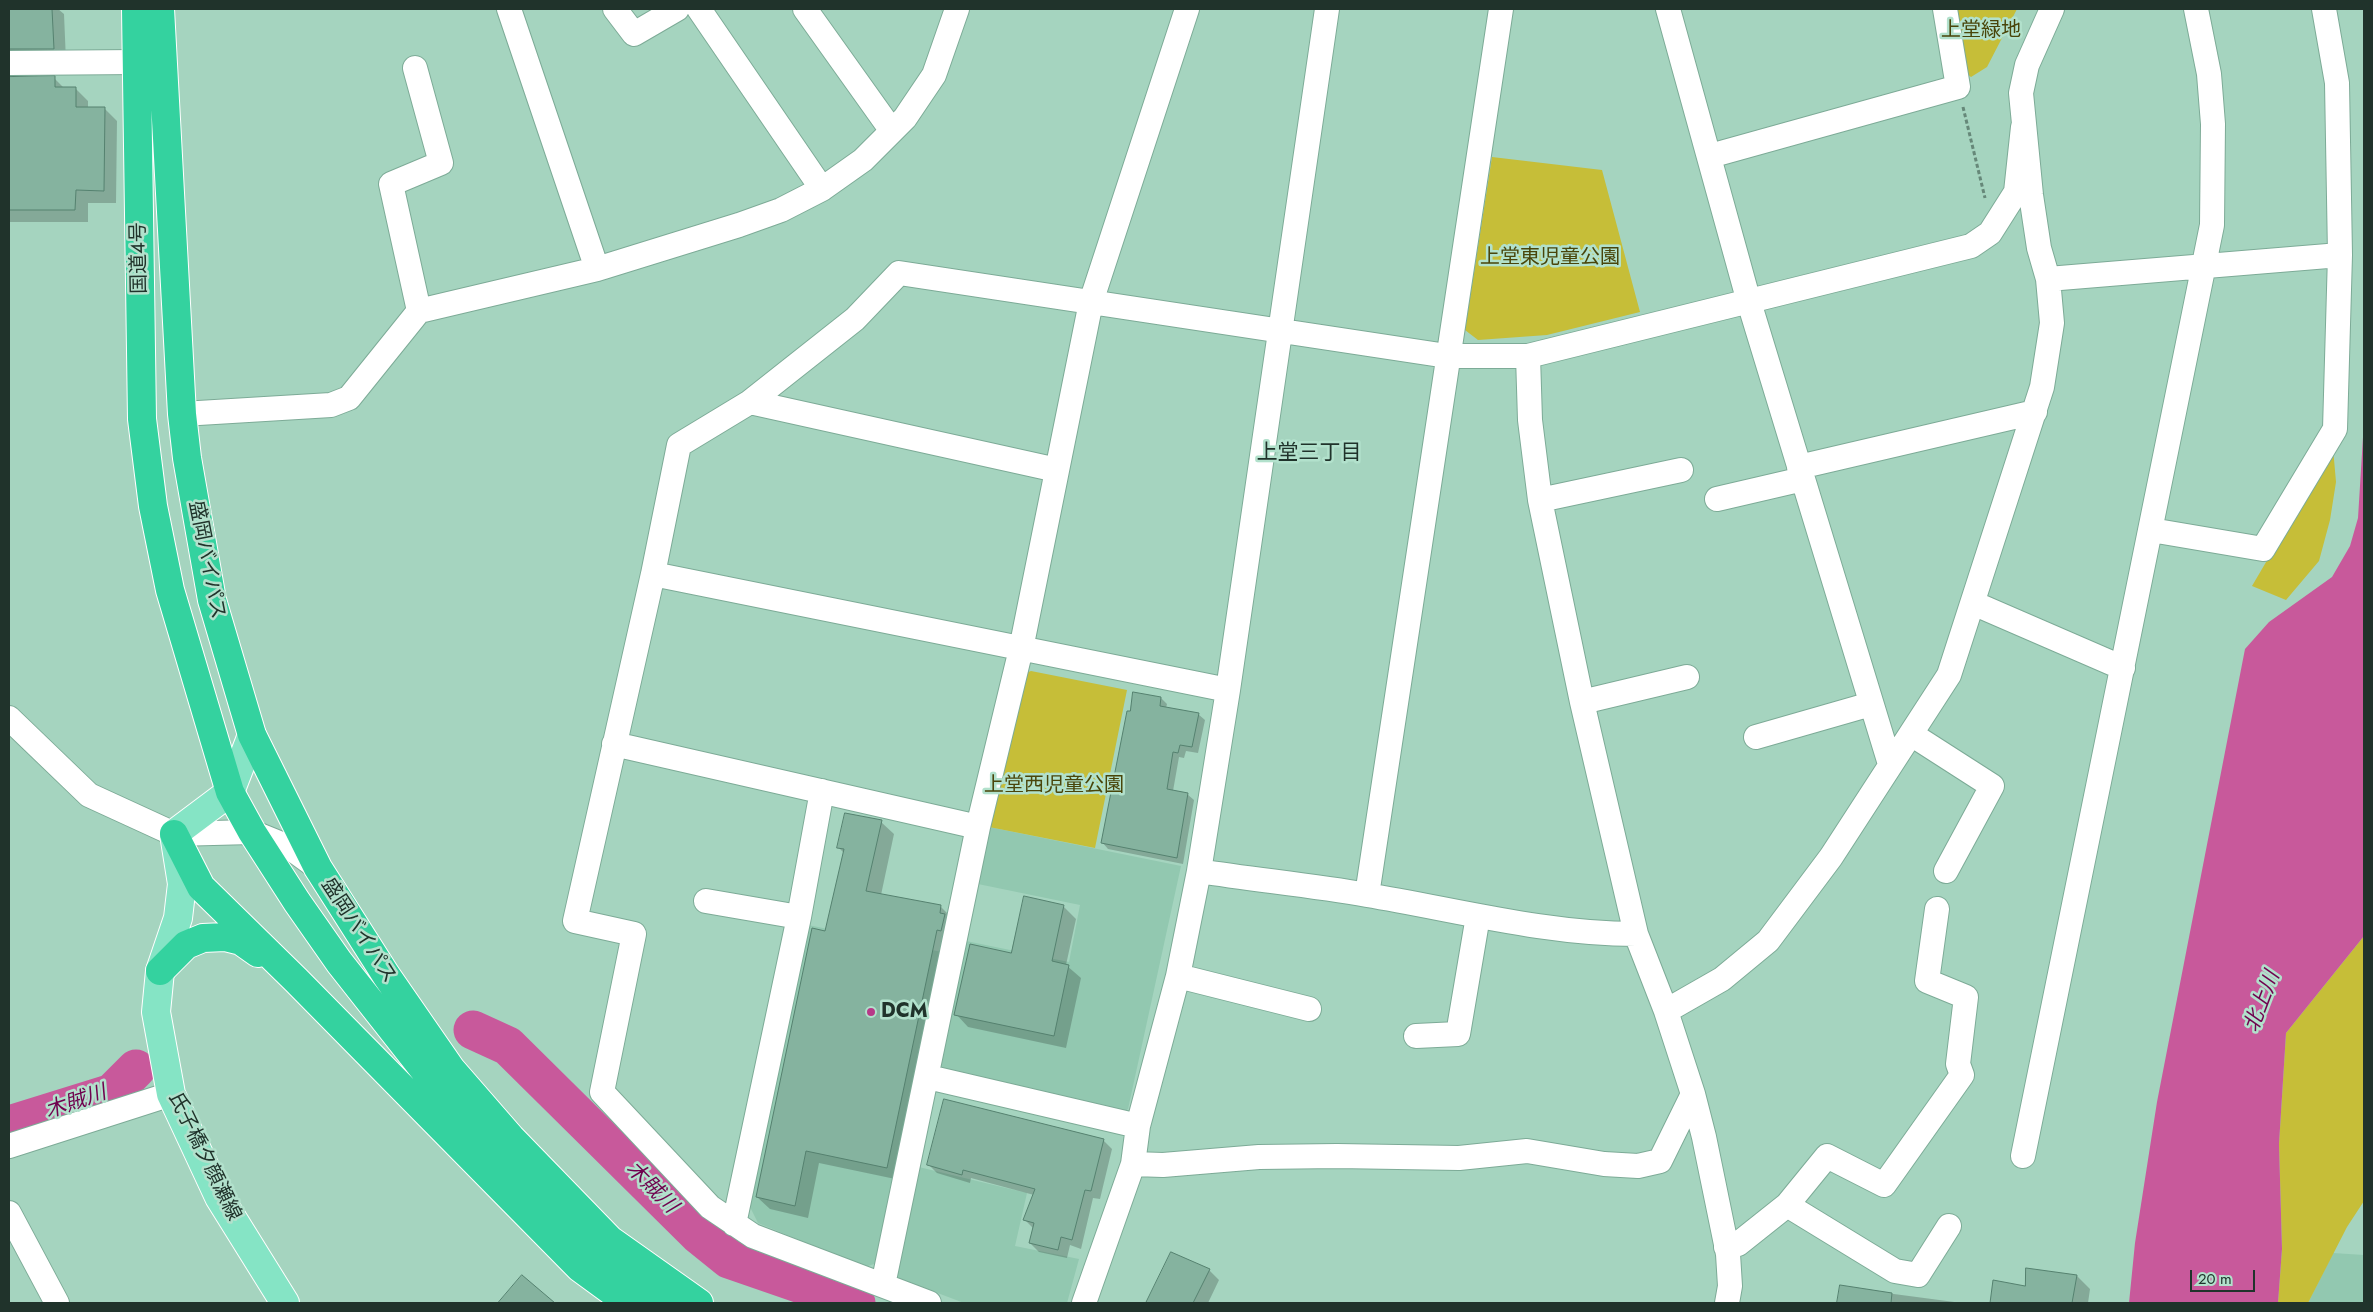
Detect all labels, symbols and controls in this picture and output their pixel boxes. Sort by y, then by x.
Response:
park label: 上堂緑地 [1941,19,2021,43]
street label: 国道4号 [127,222,153,294]
park label: 上堂東児童公園 [1480,246,1620,270]
district label: 上堂三丁目 [1257,441,1361,467]
street label: 盛岡バイパス [183,499,229,621]
park label: 上堂西児童公園 [984,774,1124,798]
street label: 盛岡バイパス [315,874,401,988]
water label: 北上川 [2240,968,2286,1036]
place label: DCM [881,1000,927,1024]
marker: DCM [865,1006,877,1018]
water label: 木賊川 [42,1081,110,1125]
street label: 氏子橋夕顔瀬線 [163,1089,245,1225]
water label: 木賊川 [620,1157,682,1219]
scale bar [2193,1260,2258,1292]
text: 20 m [2198,1268,2232,1290]

